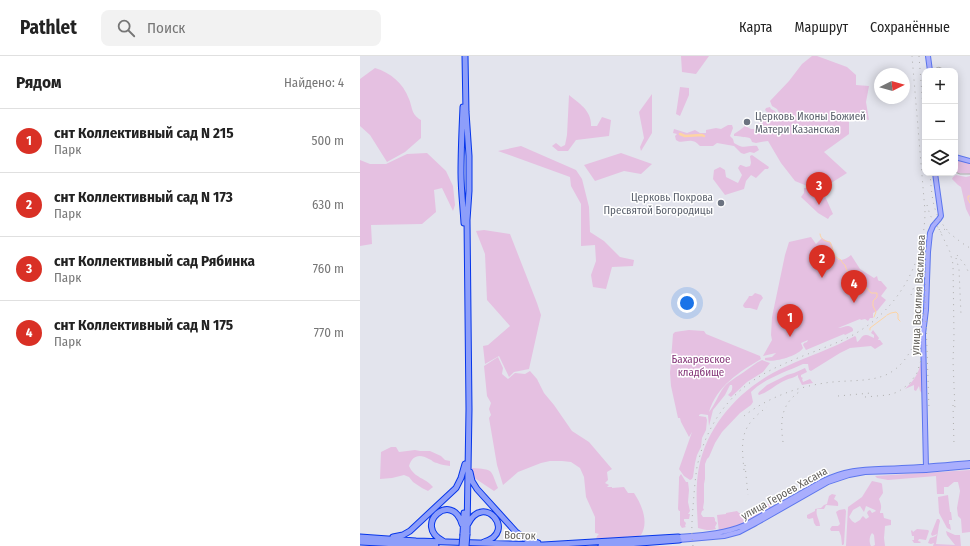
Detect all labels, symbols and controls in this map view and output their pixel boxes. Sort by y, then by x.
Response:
search box [101,10,381,46]
text: Pathlet [20,16,77,39]
icon: search [115,17,137,39]
text: Поиск [147,19,185,37]
text: Карта [739,19,772,36]
text: Маршрут [794,19,848,36]
text: Сохранённые [870,19,950,36]
north arrow [874,68,910,104]
map controls [922,68,958,176]
button: + [922,68,958,104]
text: Рядом [16,72,61,93]
text: Найдено: 4 [284,75,344,90]
button: − [922,104,958,140]
place label: Церковь Иконы Божией Матери Казанская [755,110,866,136]
marker: Церковь Иконы Божией Матери Казанская [742,117,752,127]
text: снт Коллективный сад N 215 [54,124,234,142]
text: 1 [26,133,32,148]
text: 500 m [311,133,344,148]
button: layers [922,140,958,176]
text: Парк [54,142,81,157]
pin: 3 [806,172,832,205]
text: снт Коллективный сад N 173 [54,188,233,206]
place label: Церковь Покрова Пресвятой Богородицы [603,191,713,217]
text: 2 [26,197,32,212]
text: 630 m [312,197,344,212]
marker: Церковь Покрова Пресвятой Богородицы [716,198,726,208]
text: Парк [54,206,81,221]
street label: улица Василия Васильева [909,234,928,356]
pin: 2 [809,245,835,278]
text: снт Коллективный сад Рябинка [54,252,255,270]
text: 3 [26,261,32,276]
text: 760 m [313,261,344,276]
text: Парк [54,270,81,285]
pin: 4 [841,270,867,303]
your location [677,293,697,313]
pin: 1 [777,304,803,337]
text: снт Коллективный сад N 175 [54,316,233,334]
text: 4 [26,325,32,340]
text: 770 m [314,325,344,340]
text: Парк [54,334,81,349]
park label: Бахаревское кладбище [672,353,730,379]
street label: улица Героев Хасана [739,464,830,523]
street label: Восток [504,528,537,543]

